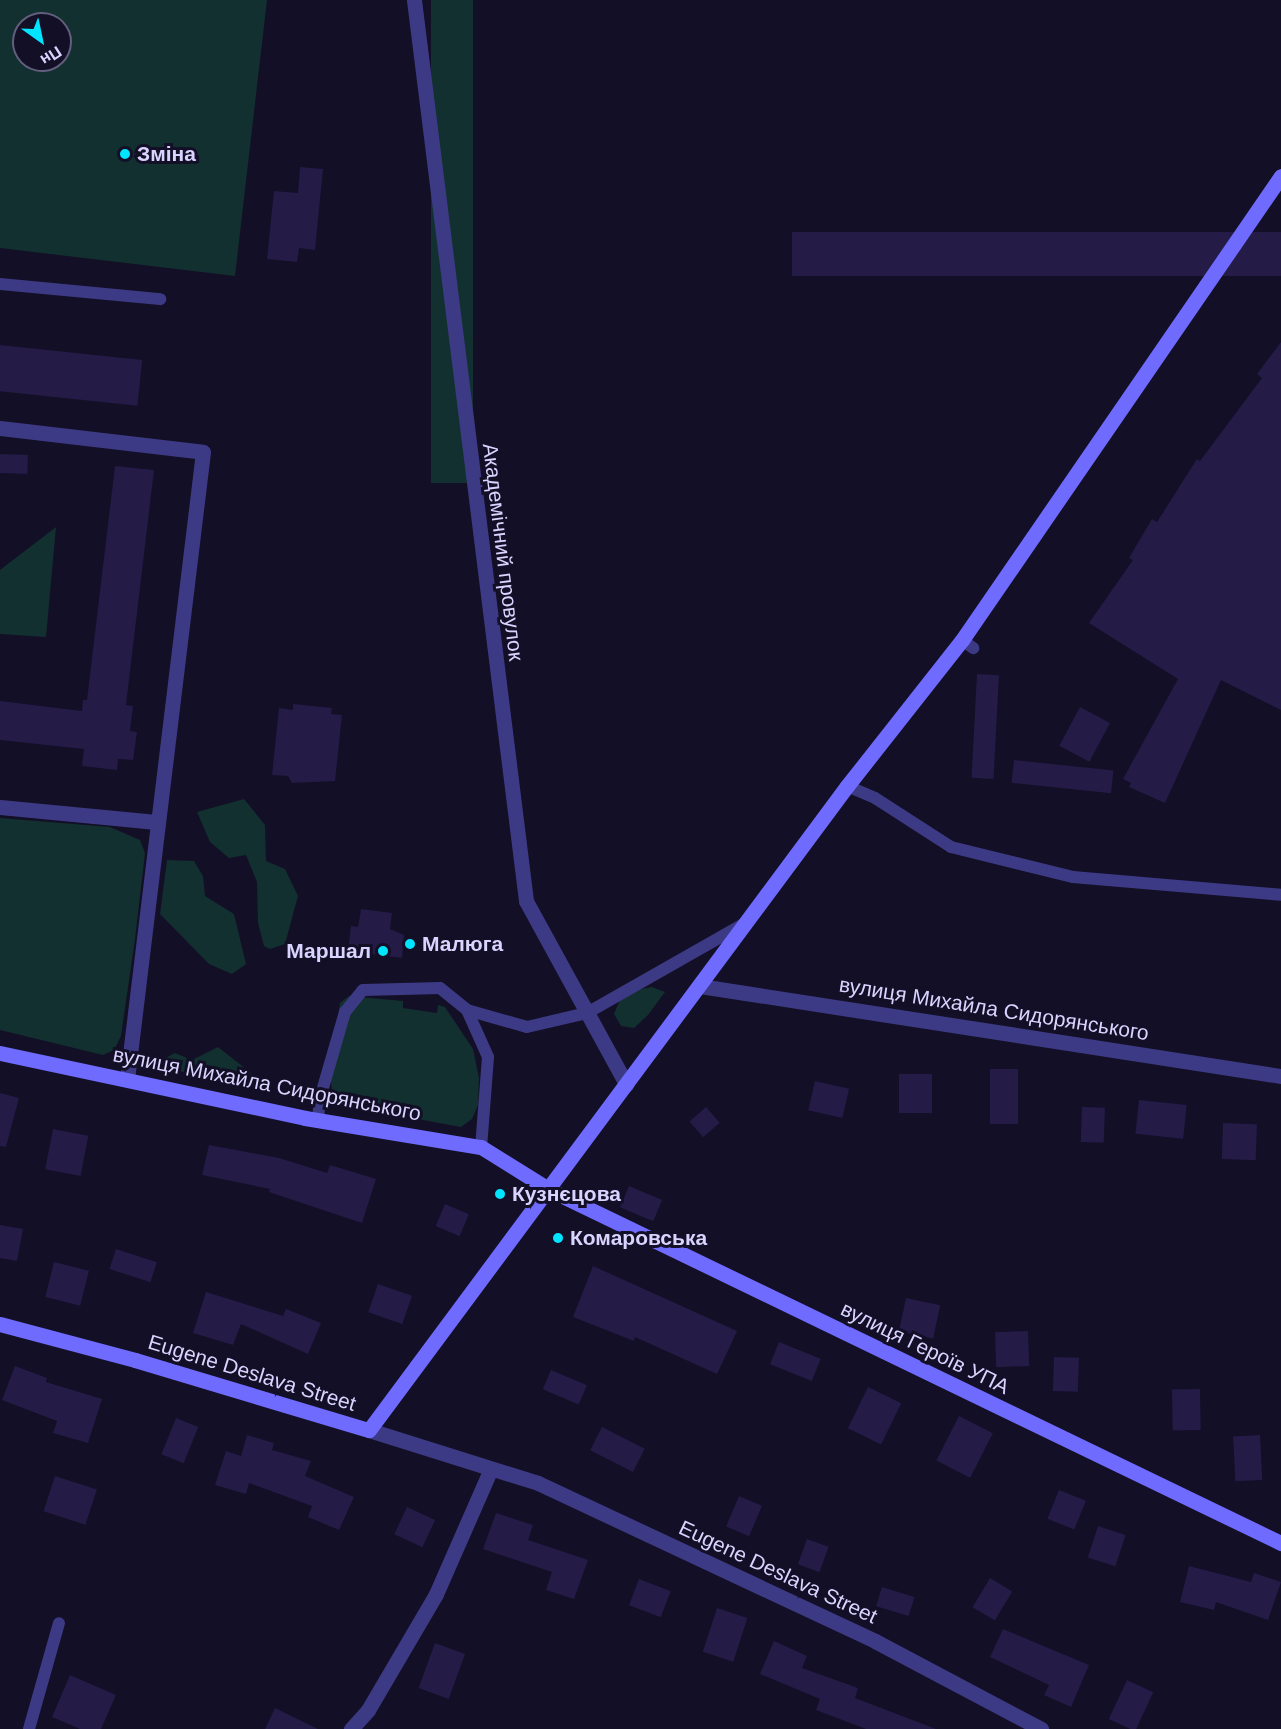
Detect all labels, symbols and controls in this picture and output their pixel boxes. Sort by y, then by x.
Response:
north arrow [12,12,72,72]
text: Пн [37,43,65,69]
place label: Зміна [137,141,196,167]
marker: Зміна [118,147,132,161]
street label: Академічний провулок [477,442,529,662]
place label: Малюга [422,931,503,957]
marker: Малюга [403,937,417,951]
place label: Маршал [286,938,371,964]
marker: Маршал [376,944,390,958]
street label: вулиця Михайла Сидорянського [837,972,1151,1046]
street label: вулиця Михайла Сидорянського [111,1042,423,1126]
place label: Кузнєцова [512,1181,621,1207]
marker: Кузнєцова [493,1187,507,1201]
place label: Комаровська [570,1225,707,1251]
marker: Комаровська [551,1231,565,1245]
street label: вулиця Героїв УПА [837,1296,1013,1400]
street label: Eugene Deslava Street [145,1329,359,1417]
street label: Eugene Deslava Street [675,1515,881,1629]

